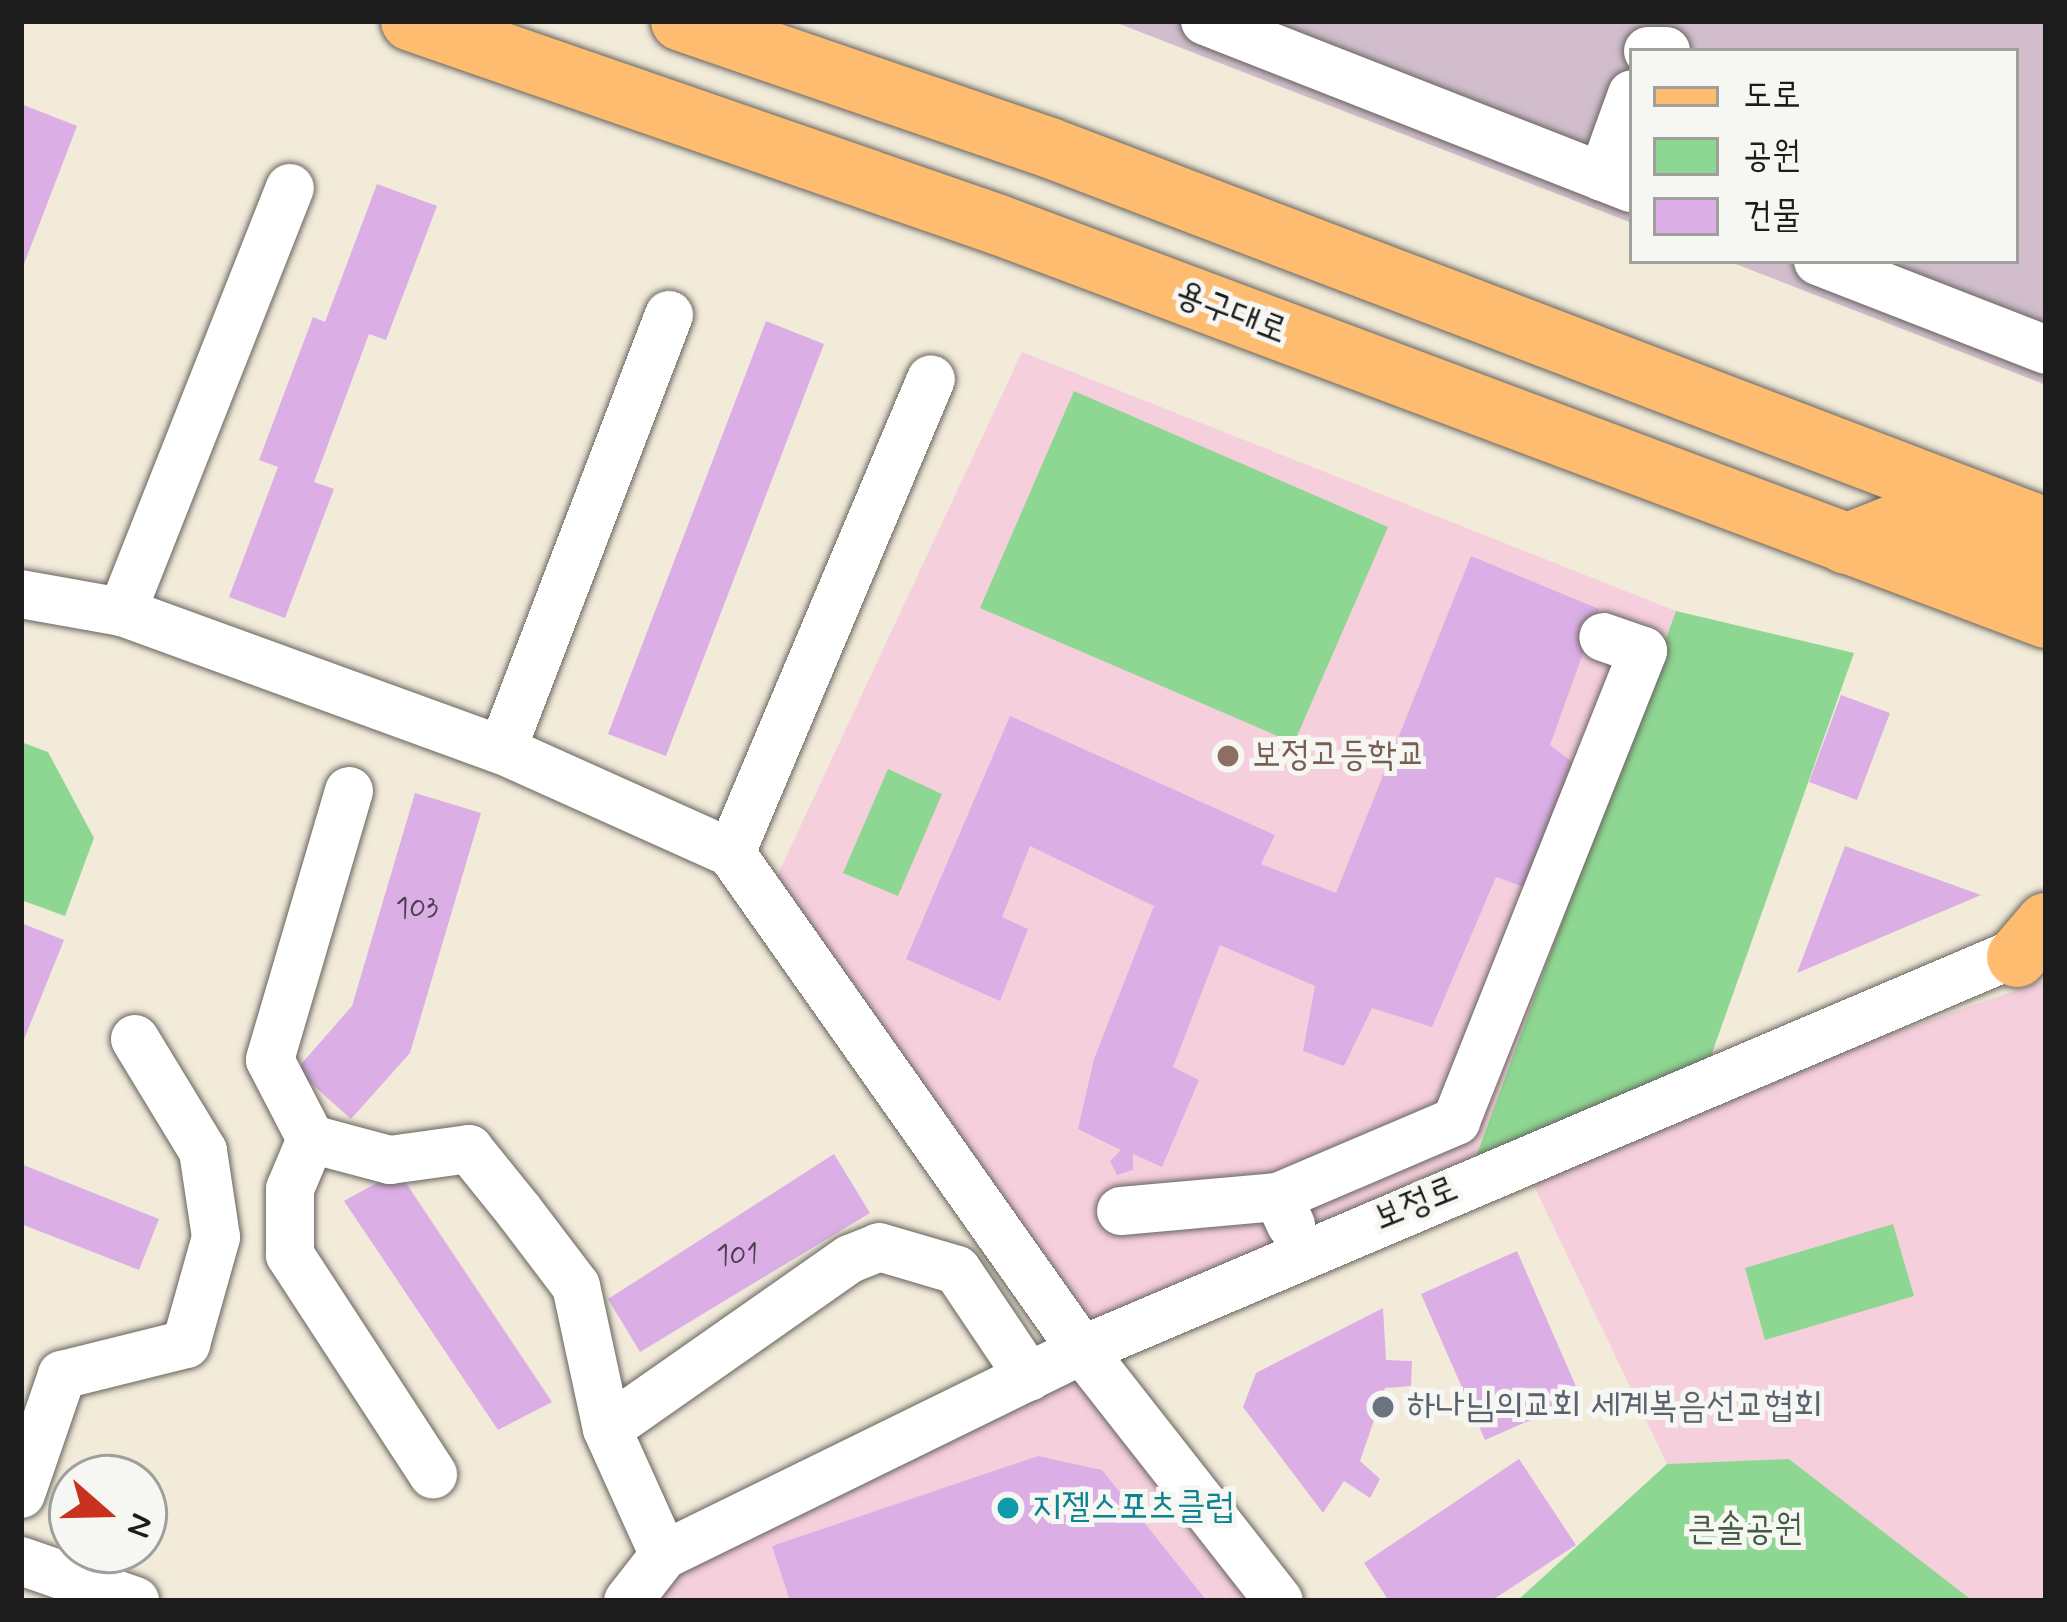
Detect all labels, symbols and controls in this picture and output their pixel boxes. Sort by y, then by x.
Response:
legend [1629,48,2019,264]
text: 도로 [1743,73,1801,120]
text: 공원 [1743,133,1801,180]
text: 건물 [1743,193,1801,240]
street label: 용구대로 [1169,272,1293,354]
place label: 보정고등학교 [1252,734,1426,778]
marker: 보정고등학교 [1215,743,1241,769]
house number: 103 [396,891,438,927]
street label: 보정로 [1368,1168,1464,1240]
house number: 101 [716,1238,758,1274]
place label: 하나님의교회 세계복음선교협회 [1407,1385,1822,1429]
marker: 하나님의교회 세계복음선교협회 [1370,1394,1396,1420]
north arrow [48,1454,168,1574]
place label: 지젤스포츠클럽 [1032,1486,1235,1530]
marker: 지젤스포츠클럽 [995,1495,1021,1521]
text: N [115,1507,163,1543]
park label: 큰솔공원 [1687,1508,1803,1552]

